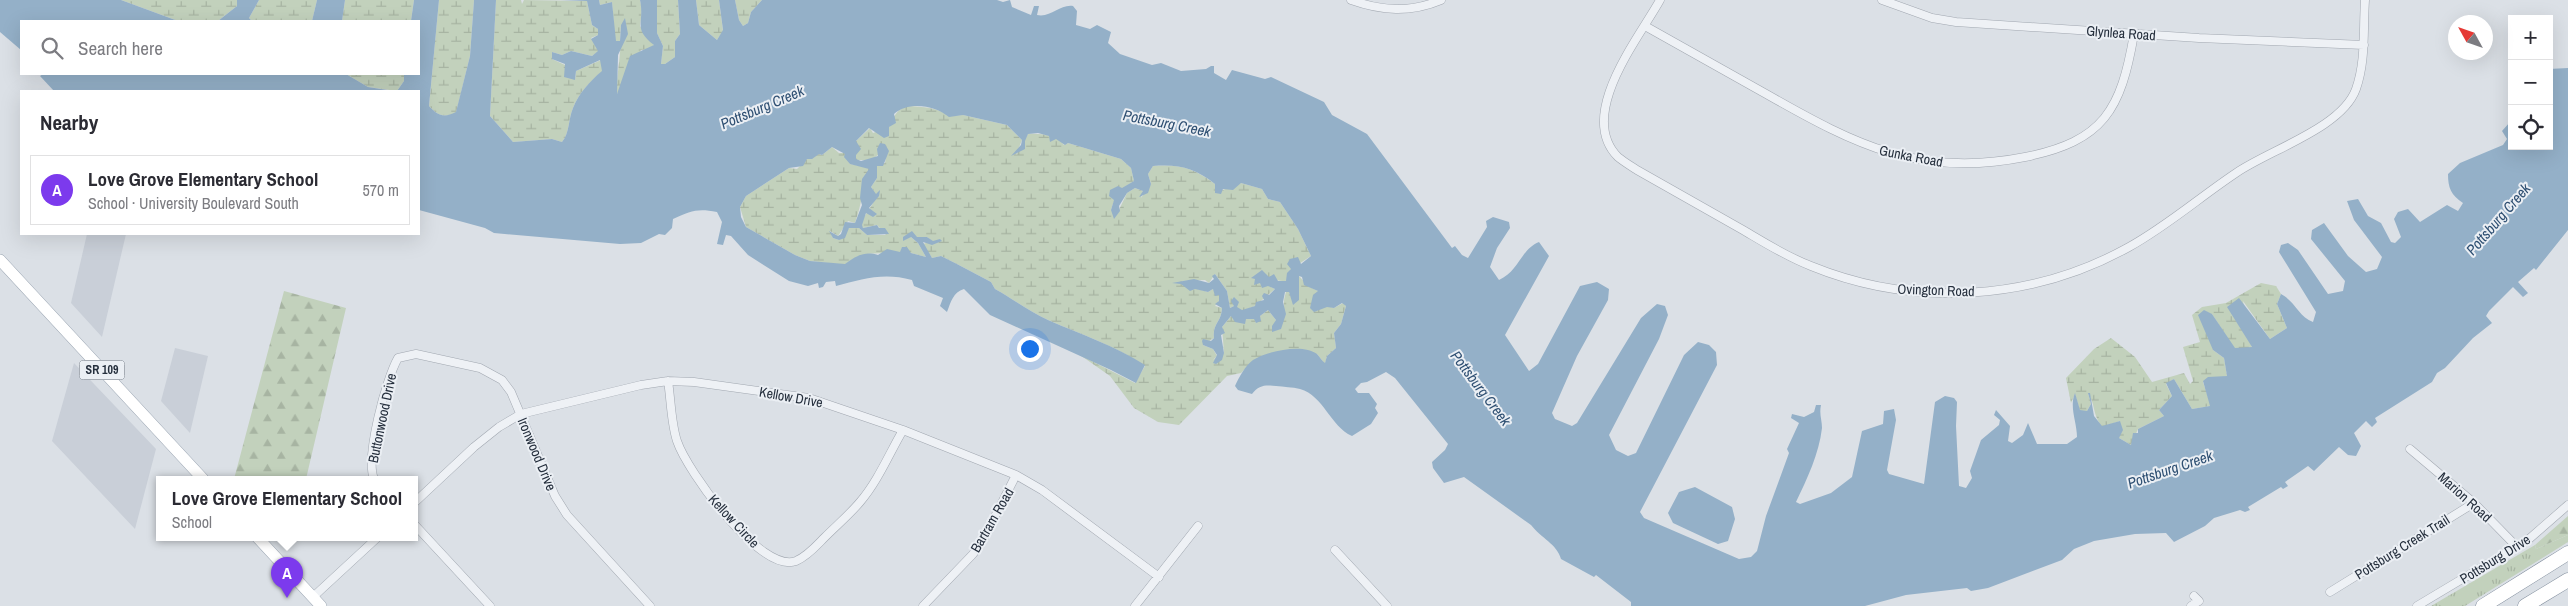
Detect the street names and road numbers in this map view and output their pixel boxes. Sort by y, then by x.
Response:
street label: Glynlea Road [2086,22,2156,44]
street label: Gunka Road [1878,141,1944,171]
street label: Ovington Road [1897,280,1975,300]
road number: SR 109 [80,360,124,380]
street label: Buttonwood Drive [364,371,400,465]
street label: Kellow Drive [758,383,824,411]
street label: Ironwood Drive [514,415,560,493]
street label: Marion Road [2434,468,2496,526]
street label: Bartram Road [966,485,1018,555]
street label: Kellow Circle [705,490,763,552]
street label: Pottsburg Creek Trail [2351,511,2453,583]
street label: Pottsburg Drive [2456,530,2534,588]

